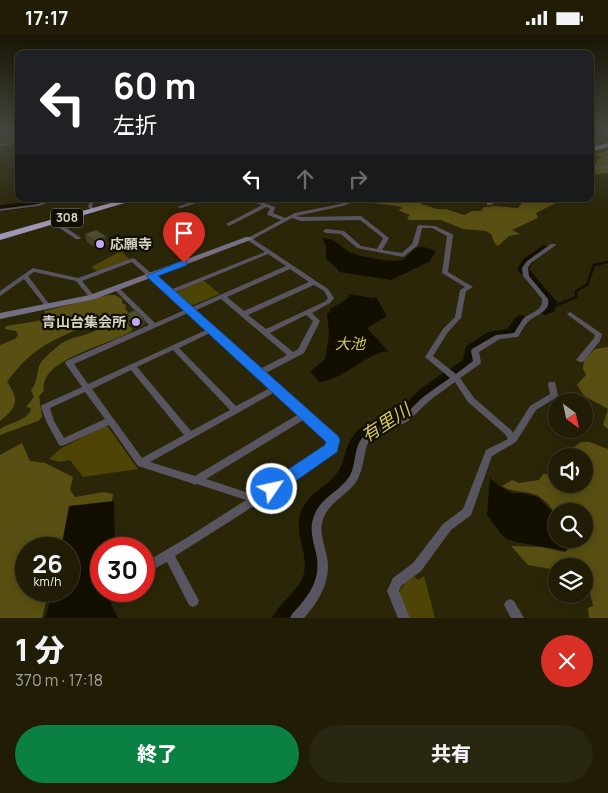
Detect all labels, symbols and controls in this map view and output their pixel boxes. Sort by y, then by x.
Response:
text: 17:17 [25,5,68,31]
text: 60 m [113,62,196,110]
icon: left [30,70,95,135]
text: 左折 [113,110,157,140]
icon: left [238,165,266,193]
icon: ahead [291,165,319,193]
icon: right [344,165,372,193]
road number: 308 [51,209,83,227]
pin [163,212,205,263]
icon: arrive [170,219,198,247]
place label: 応願寺 [110,234,152,253]
marker: 応願寺 [94,238,106,250]
place label: 青山台集会所 [42,312,126,331]
marker: 青山台集会所 [130,316,142,328]
water label: 大池 [335,333,367,354]
north arrow [548,393,592,437]
map controls [548,393,593,603]
water label: 有里川 [356,396,416,447]
button: sound [548,448,593,493]
position arrow [245,462,297,514]
button: search [548,503,593,548]
speed limit sign: 30 [90,537,155,602]
text: 26 [32,546,63,581]
button: layers [548,558,593,603]
text: km/h [34,573,61,590]
text: 1 分 [15,629,65,670]
button: close [541,635,593,687]
text: 370 m · 17:18 [15,669,103,691]
button: 終了 [15,725,299,783]
button: 共有 [309,725,593,783]

